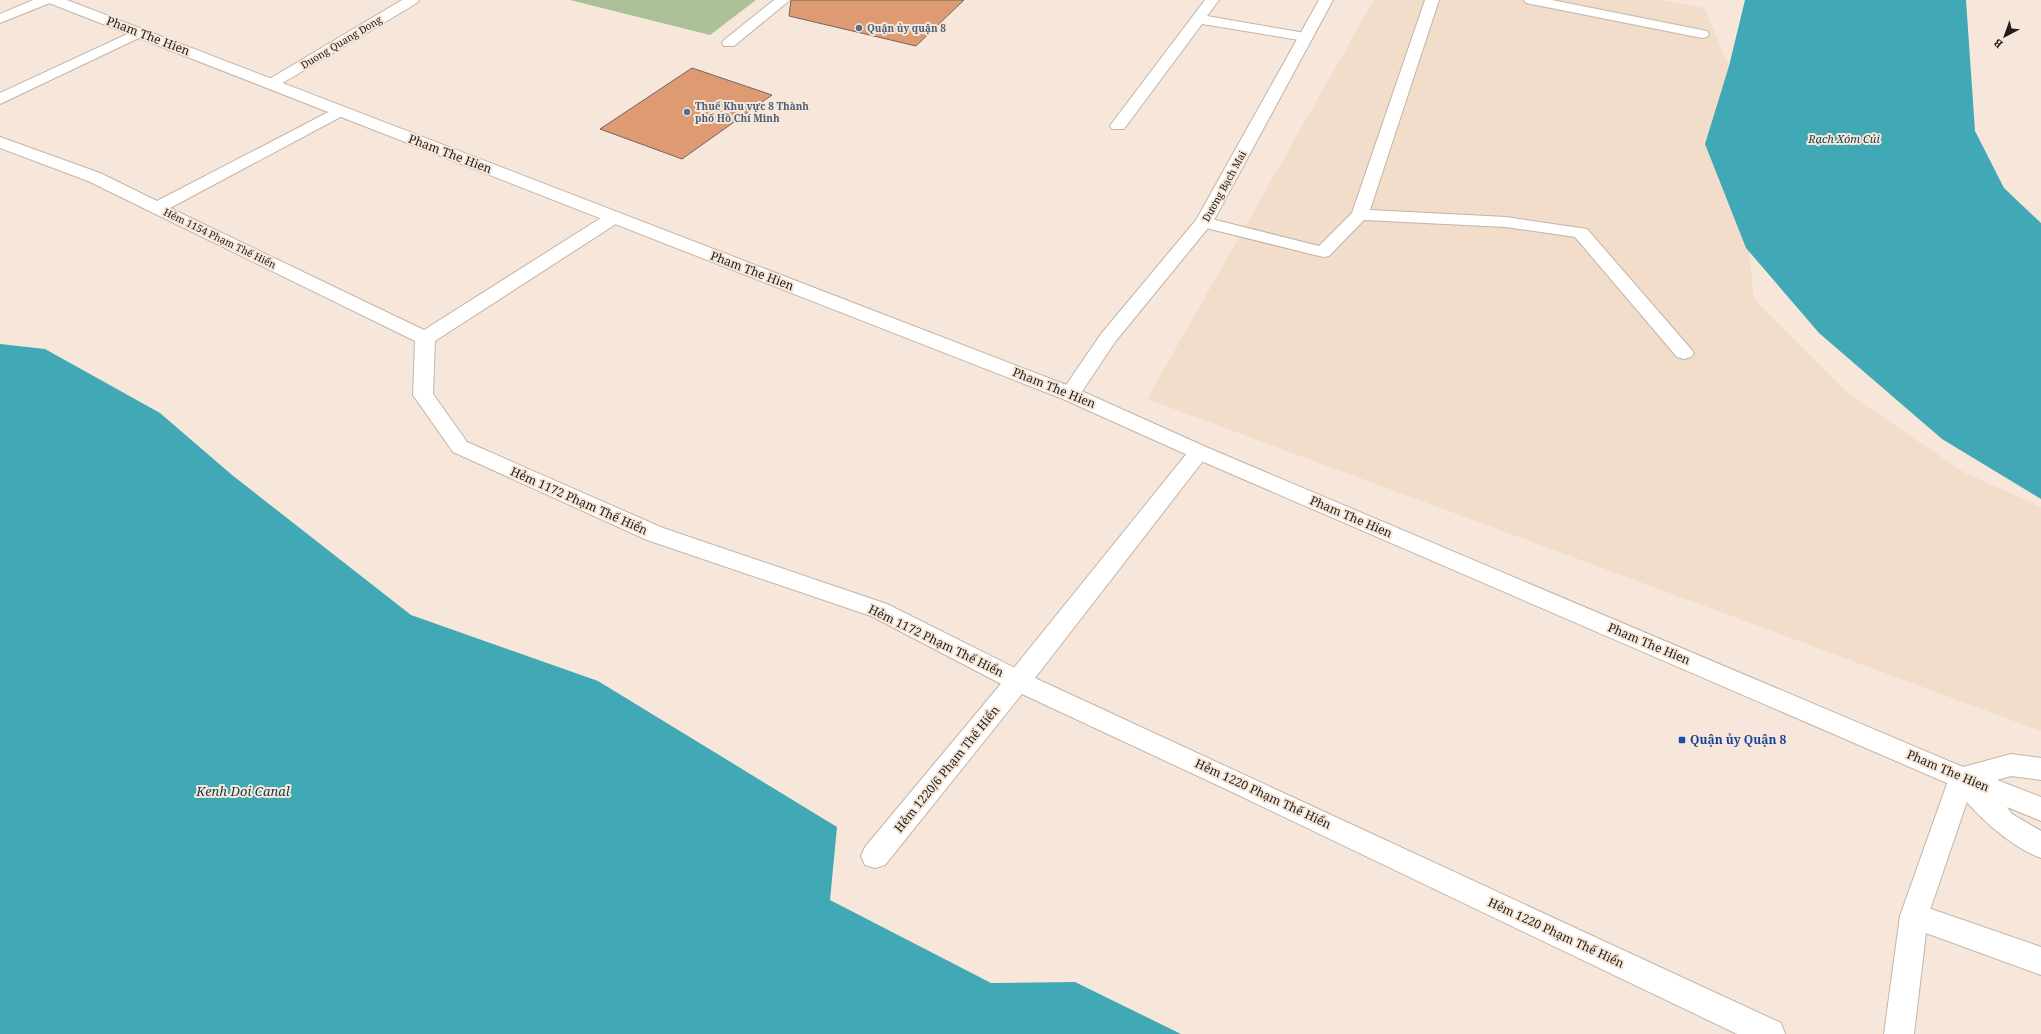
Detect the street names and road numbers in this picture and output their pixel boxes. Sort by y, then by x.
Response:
street label: Pham The Hien [104,12,193,59]
street label: Duong Quang Dong [298,12,385,72]
street label: Pham The Hien [406,130,495,177]
street label: Dương Bạch Mai [1199,147,1250,224]
street label: Hẻm 1154 Phạm Thế Hiển [161,205,279,272]
street label: Pham The Hien [708,247,797,294]
street label: Pham The Hien [1010,363,1098,412]
street label: Hẻm 1172 Phạm Thế Hiển [508,463,651,539]
street label: Pham The Hien [1307,491,1395,542]
street label: Hẻm 1172 Phạm Thế Hiển [866,600,1007,681]
street label: Pham The Hien [1605,618,1693,669]
street label: Hẻm 1220/6 Phạm Thế Hiển [890,701,1003,836]
street label: Pham The Hien [1904,745,1992,796]
street label: Hẻm 1220 Phạm Thế Hiển [1192,754,1334,833]
street label: Hẻm 1220 Phạm Thế Hiển [1485,893,1627,972]

